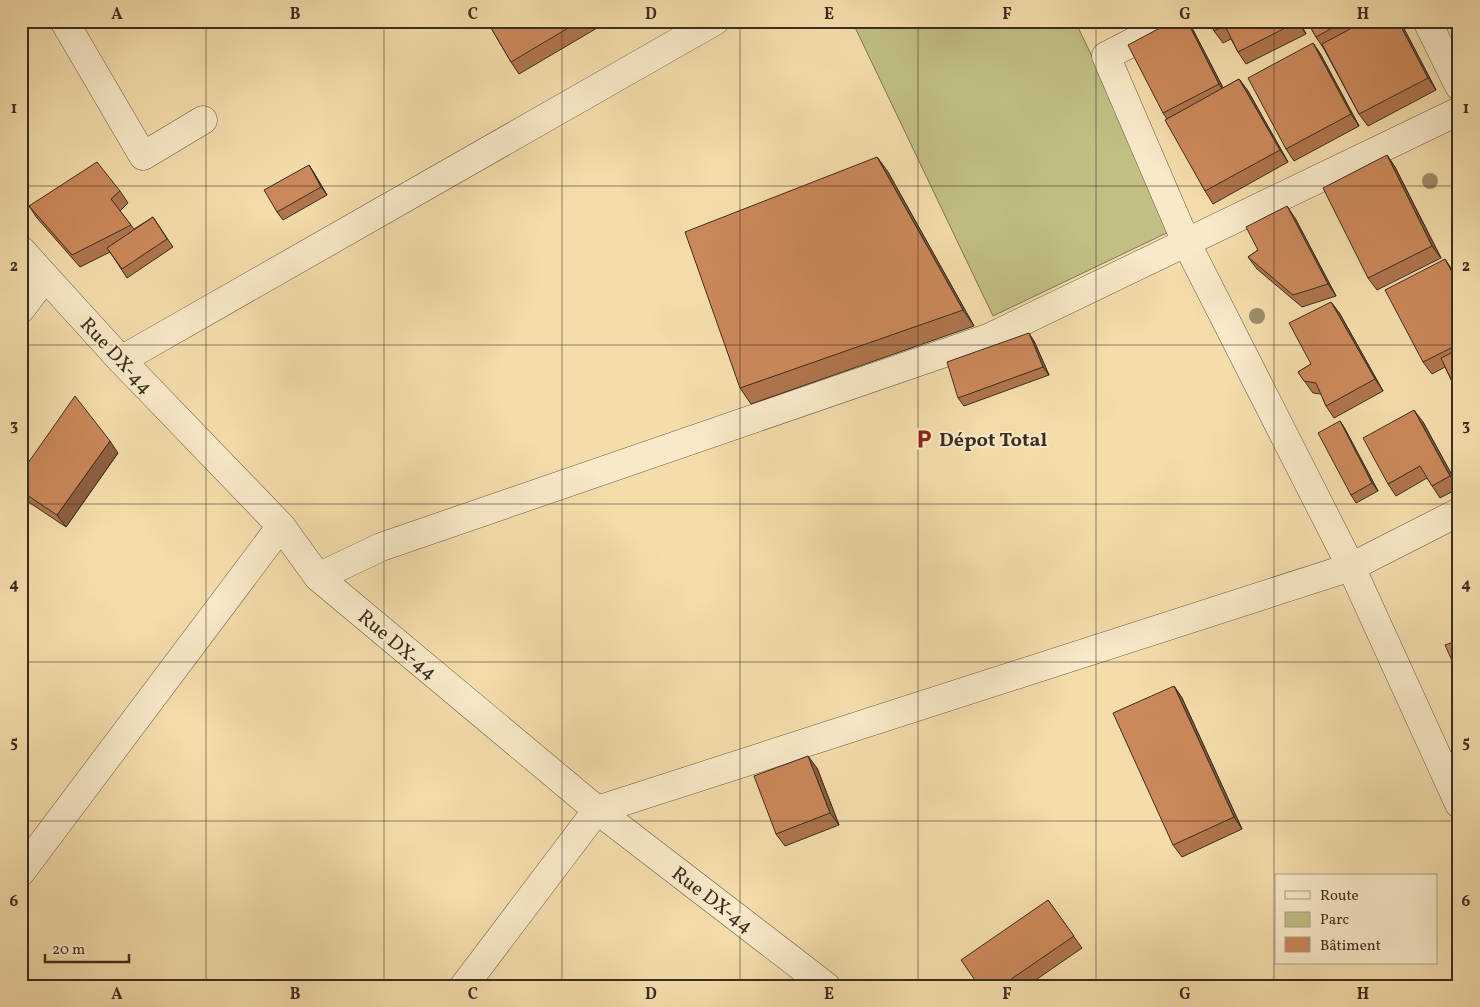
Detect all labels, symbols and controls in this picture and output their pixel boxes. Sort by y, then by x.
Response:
text: A [111,4,123,26]
text: B [290,4,301,26]
text: C [468,4,478,26]
text: D [645,4,657,26]
text: E [824,4,834,26]
text: F [1002,4,1012,26]
text: G [1179,4,1191,26]
text: H [1357,4,1369,26]
text: 1 [11,98,17,120]
text: 1 [1463,98,1469,120]
text: 2 [10,256,18,278]
text: 2 [1462,256,1470,278]
street label: Rue DX-44 [73,312,159,401]
text: 3 [10,415,18,437]
text: 3 [1462,415,1470,437]
place label: Dépot Total [939,427,1047,455]
parking icon: Dépot Total [913,428,935,450]
text: 4 [9,574,19,596]
text: 4 [1461,574,1471,596]
street label: Rue DX-44 [351,604,443,687]
text: 5 [10,732,18,754]
text: 5 [1462,732,1470,754]
street label: Rue DX-44 [665,861,759,941]
legend [1275,874,1438,964]
text: Route [1320,886,1359,907]
text: 6 [10,891,19,913]
text: 6 [1462,891,1471,913]
text: Parc [1320,910,1349,931]
scale bar [45,932,129,964]
text: Bâtiment [1320,936,1381,957]
text: 20 m [52,940,85,961]
text: A [111,984,123,1006]
text: B [290,984,301,1006]
text: C [468,984,478,1006]
text: D [645,984,657,1006]
text: E [824,984,834,1006]
text: F [1002,984,1012,1006]
text: G [1179,984,1191,1006]
text: H [1357,984,1369,1006]

